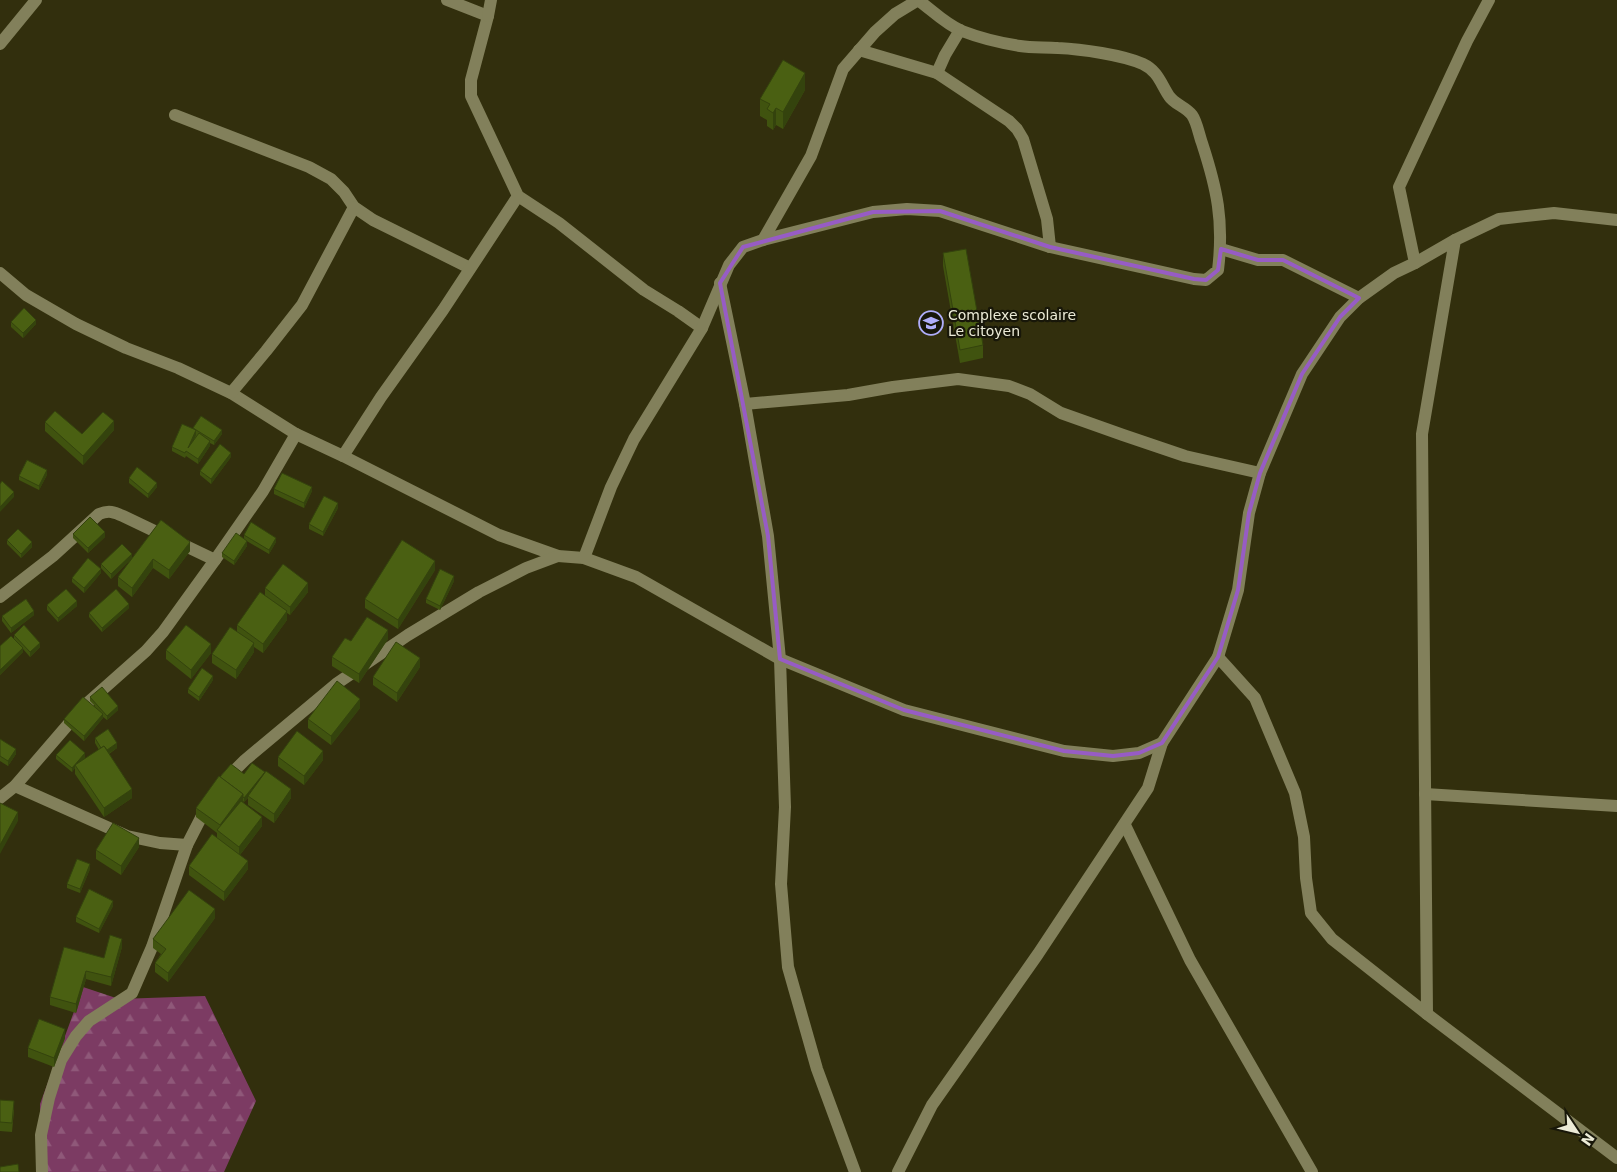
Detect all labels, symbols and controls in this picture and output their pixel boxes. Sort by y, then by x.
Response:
place label: Complexe scolaire Le citoyen [948,307,1076,339]
school or university icon: Complexe scolaire Le citoyen [918,310,944,336]
north arrow [1552,1107,1602,1157]
text: N [1578,1130,1598,1149]

